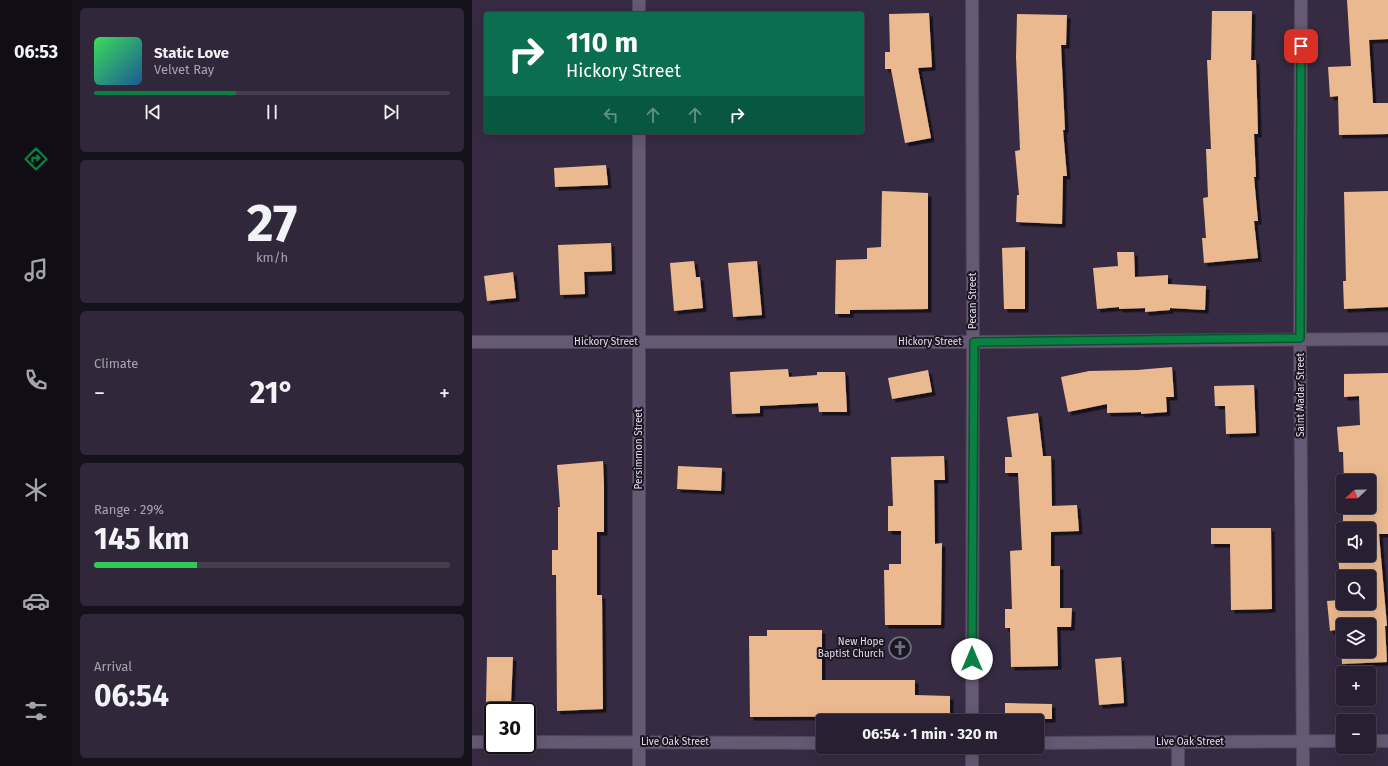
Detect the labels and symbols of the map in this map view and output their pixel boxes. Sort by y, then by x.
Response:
pin [1284,29,1318,63]
street label: Pecan Street [967,272,979,329]
street label: Hickory Street [574,336,638,348]
street label: Hickory Street [898,336,962,348]
street label: Saint Madar Street [1295,353,1307,437]
street label: Persimmon Street [633,408,645,489]
north arrow [1336,474,1376,514]
church icon: New Hope Baptist Church [887,635,913,661]
place label: New Hope Baptist Church [818,636,884,660]
position arrow [951,638,993,680]
speed limit sign: 30 [484,702,536,754]
street label: Live Oak Street [641,736,709,748]
street label: Live Oak Street [1156,736,1224,748]

